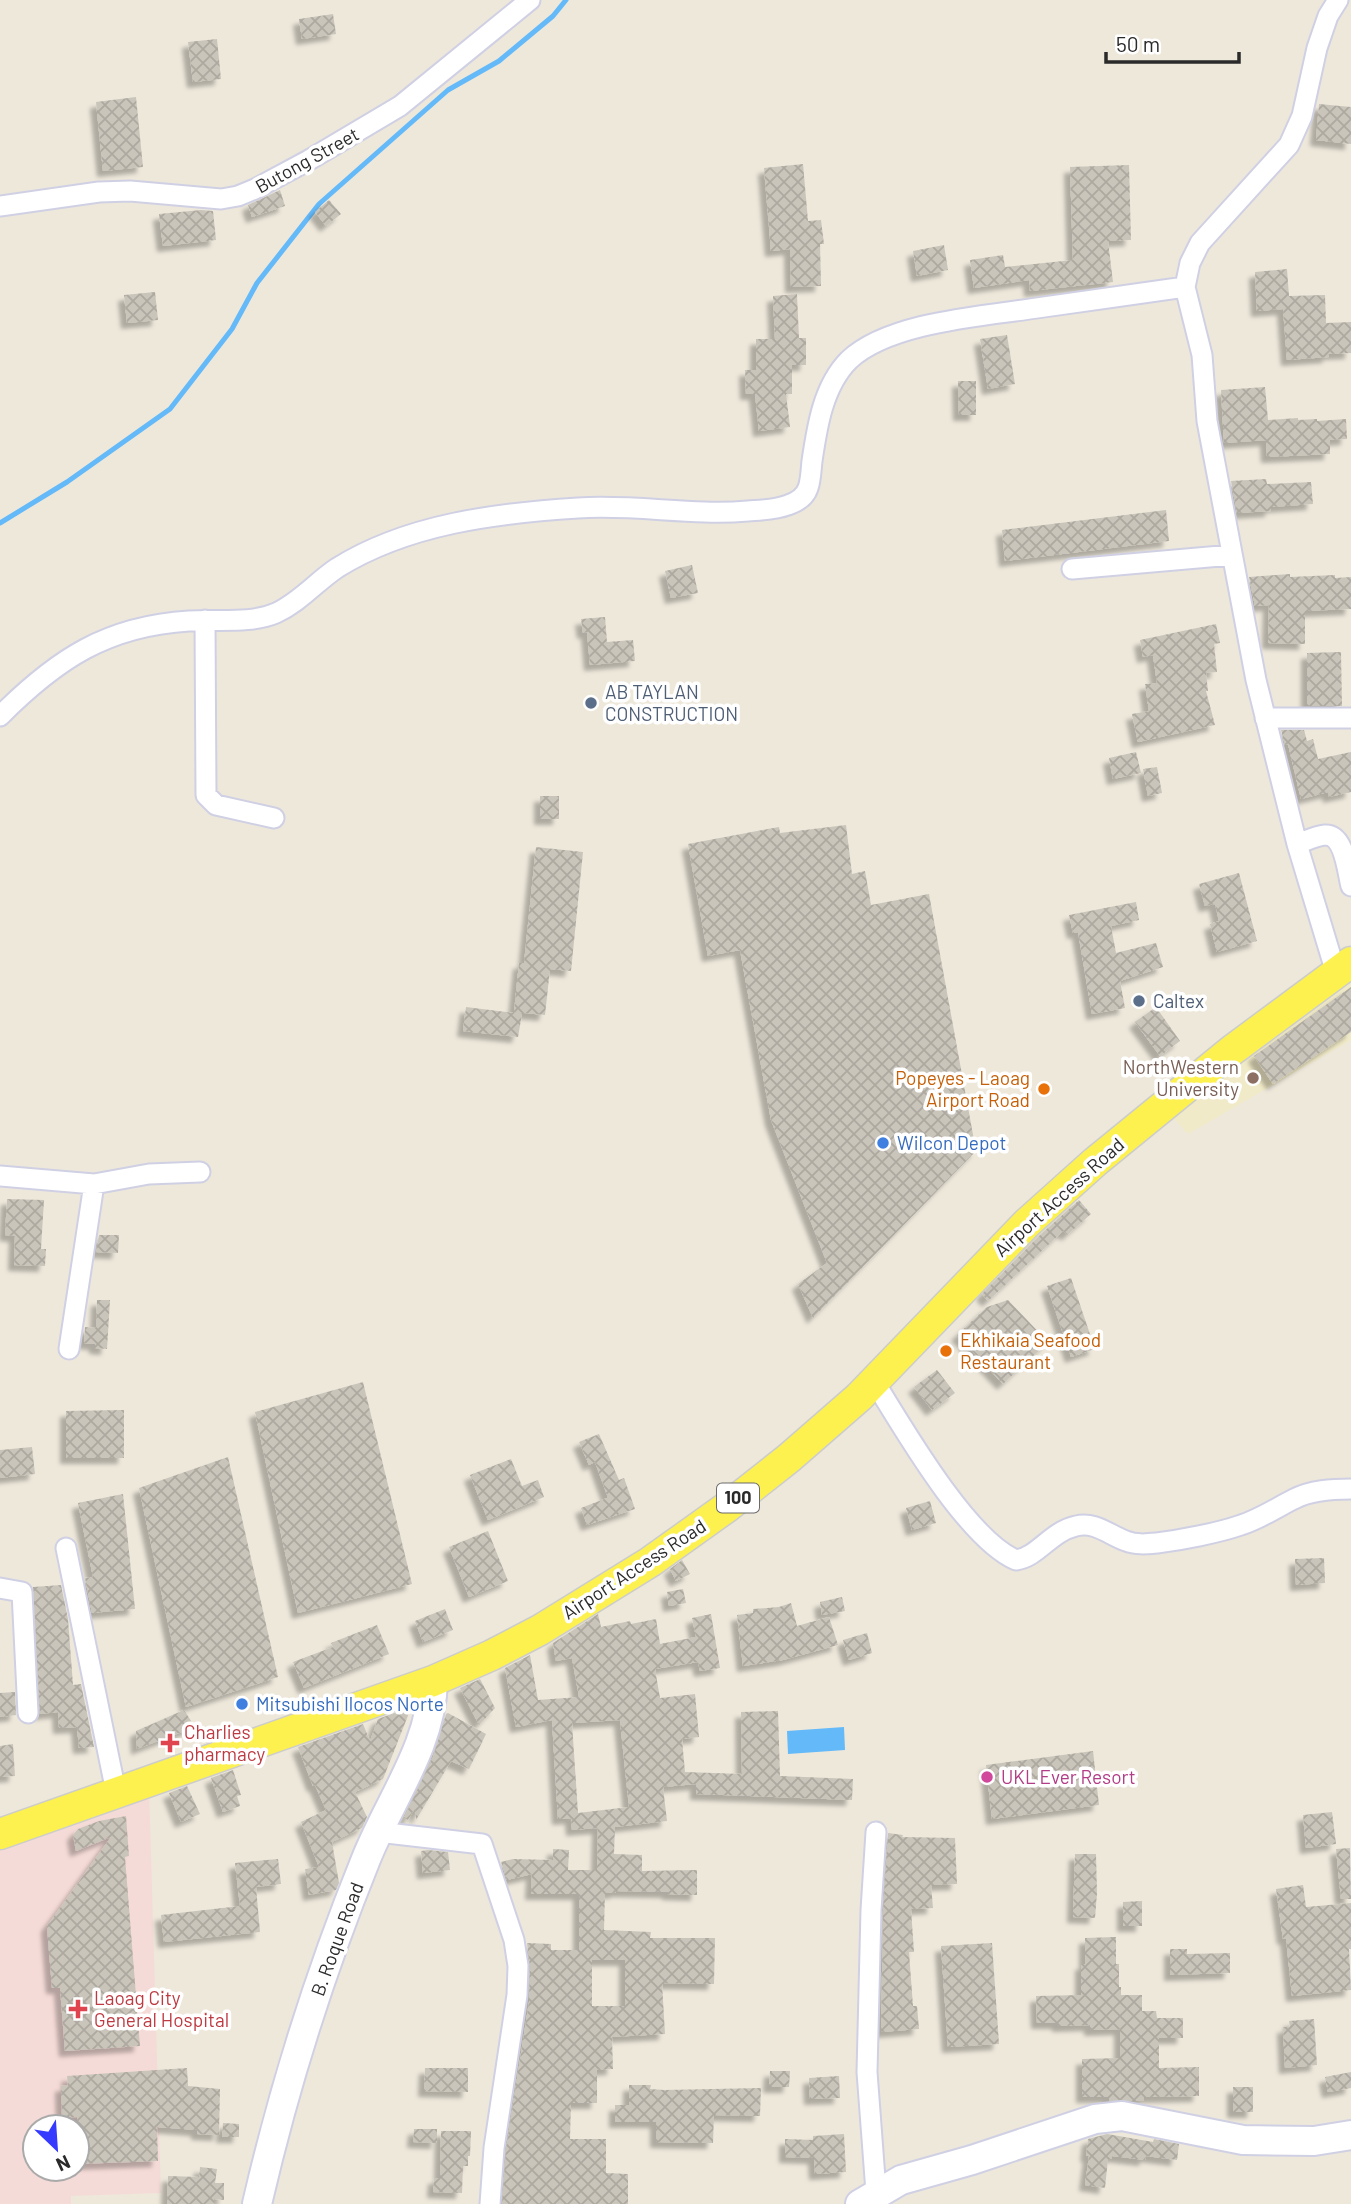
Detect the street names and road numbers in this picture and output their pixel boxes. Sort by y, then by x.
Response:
street label: Butong Street [251,122,363,197]
street label: Airport Access Road [989,1132,1128,1261]
road number: 100 [717,1484,759,1512]
street label: Airport Access Road [558,1514,710,1624]
street label: B. Roque Road [305,1879,368,1999]

